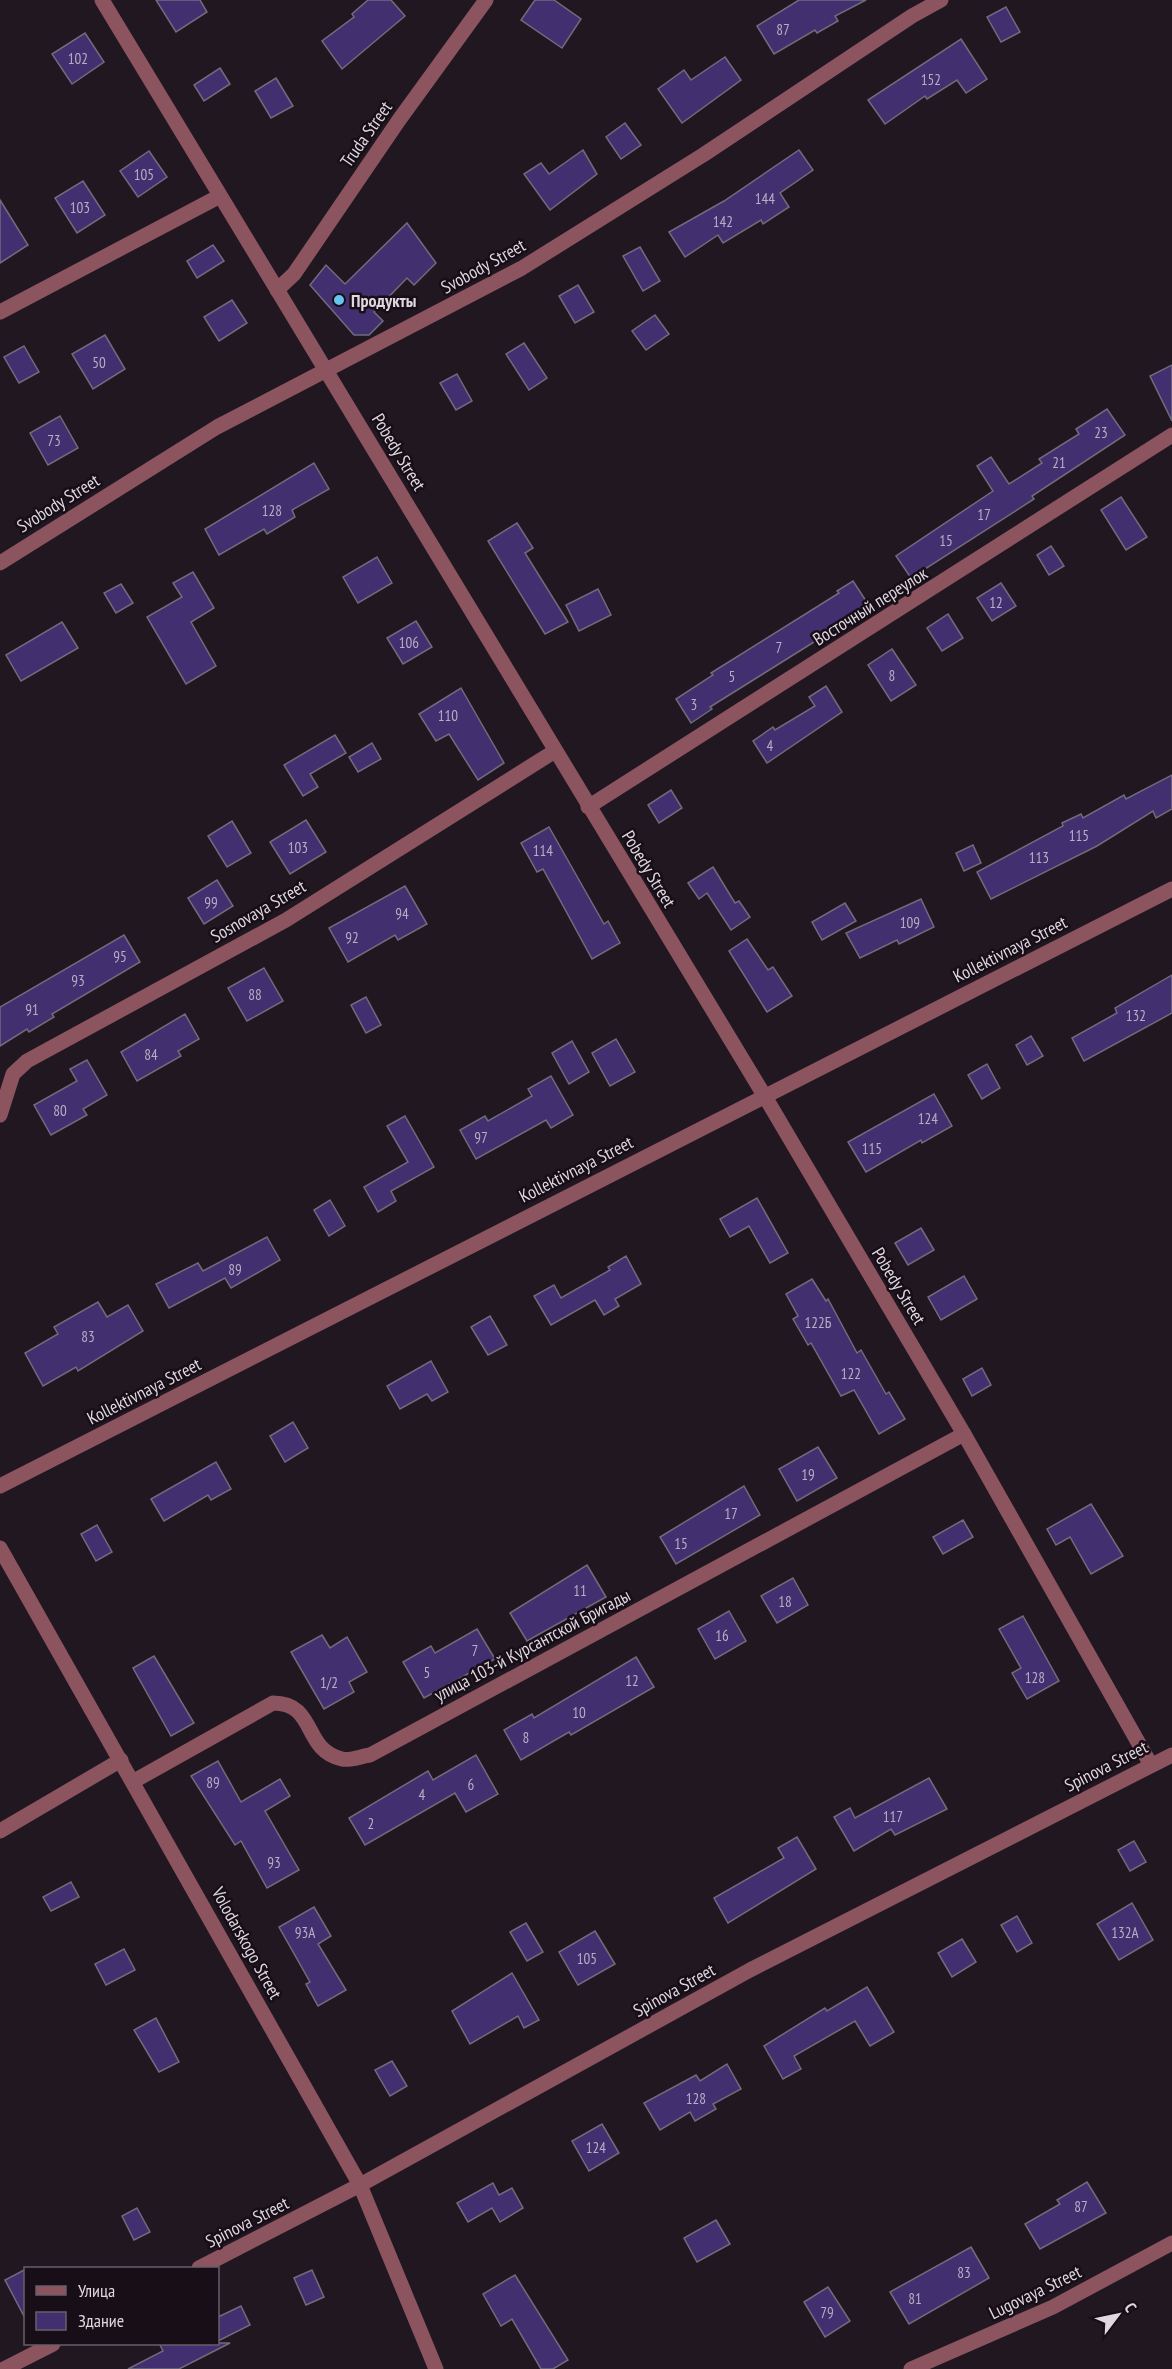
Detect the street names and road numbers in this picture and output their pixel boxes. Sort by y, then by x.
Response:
street label: Truda Street [335,97,397,171]
street label: Svobody Street [437,233,529,299]
street label: Pobedy Street [367,409,431,495]
street label: Svobody Street [12,469,104,537]
street label: Восточный переулок [808,562,932,650]
street label: Pobedy Street [617,826,681,912]
street label: Sosnovaya Street [206,874,310,948]
street label: Kollektivnaya Street [949,910,1071,988]
street label: Kollektivnaya Street [515,1130,637,1208]
street label: Pobedy Street [867,1243,931,1329]
street label: Kollektivnaya Street [83,1352,205,1430]
street label: улица 103-й Курсантской Бригады [430,1583,634,1707]
street label: Spinova Street [1061,1735,1151,1797]
street label: Volodarskogo Street [206,1882,287,2003]
street label: Spinova Street [629,1958,719,2022]
street label: Spinova Street [202,2191,292,2253]
street label: Lugovaya Street [985,2260,1085,2324]

